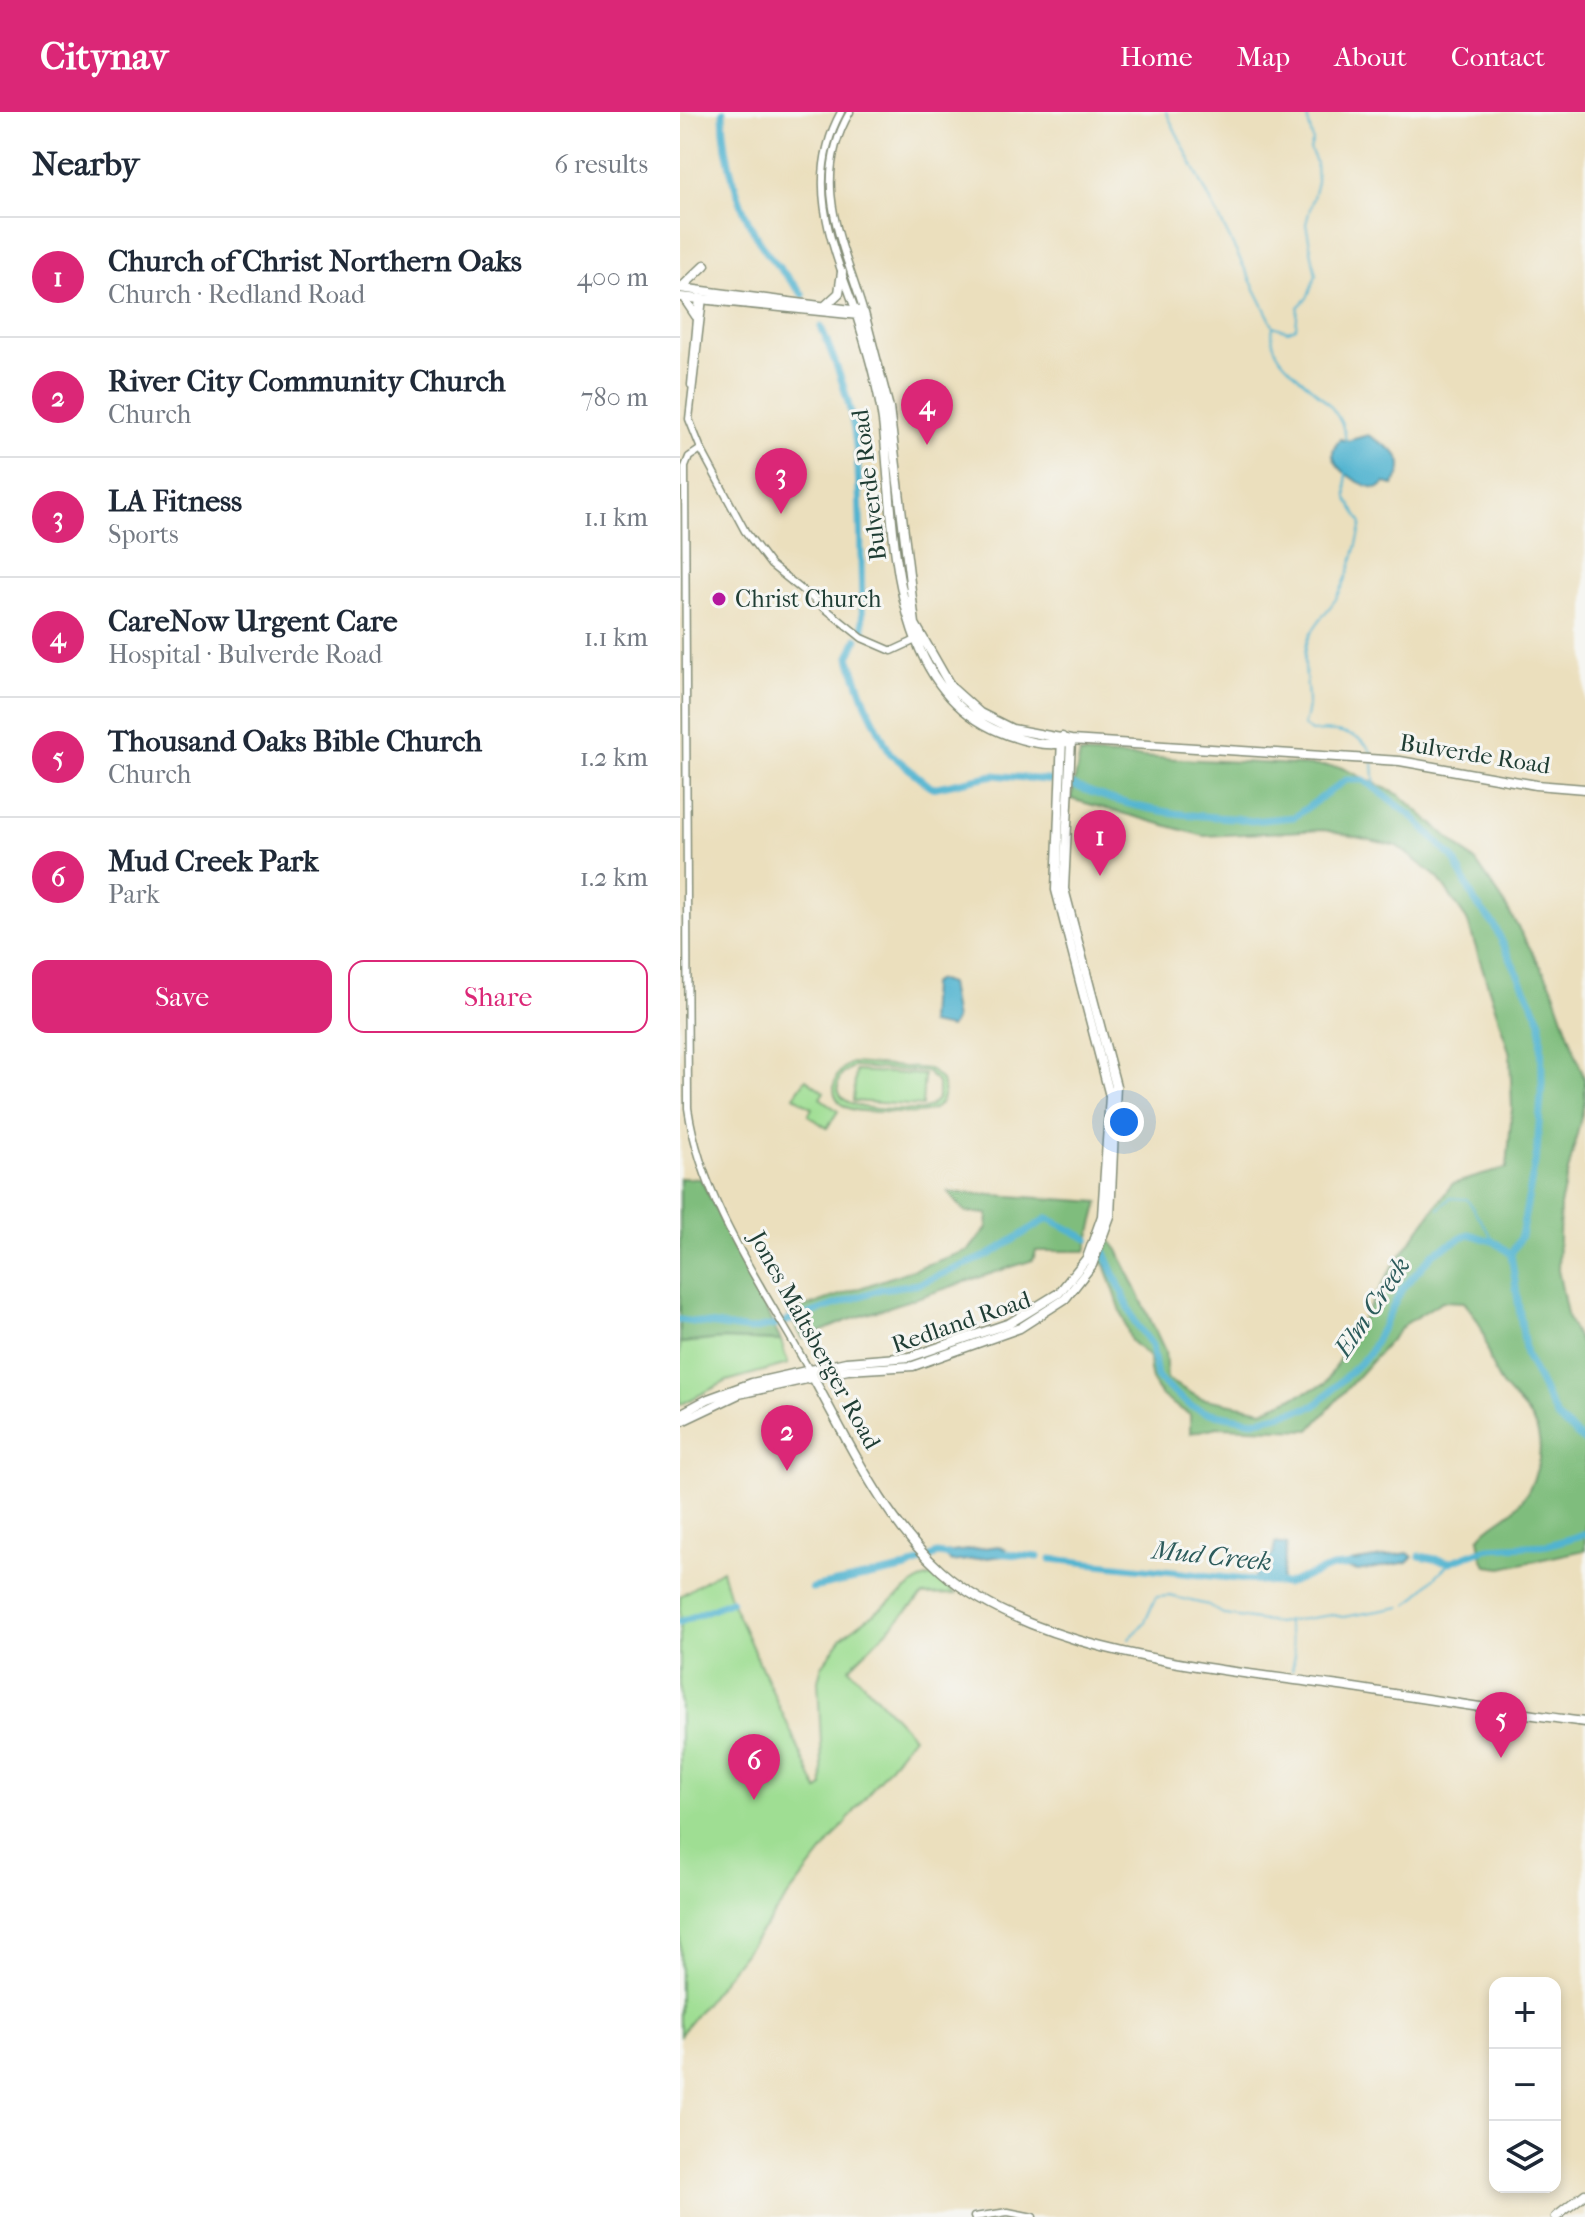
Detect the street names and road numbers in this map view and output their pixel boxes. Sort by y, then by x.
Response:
street label: Bulverde Road [846,407,892,562]
street label: Bulverde Road [1398,728,1553,780]
street label: Jones Maltsberger Road [742,1224,887,1455]
street label: Redland Road [888,1285,1035,1359]

